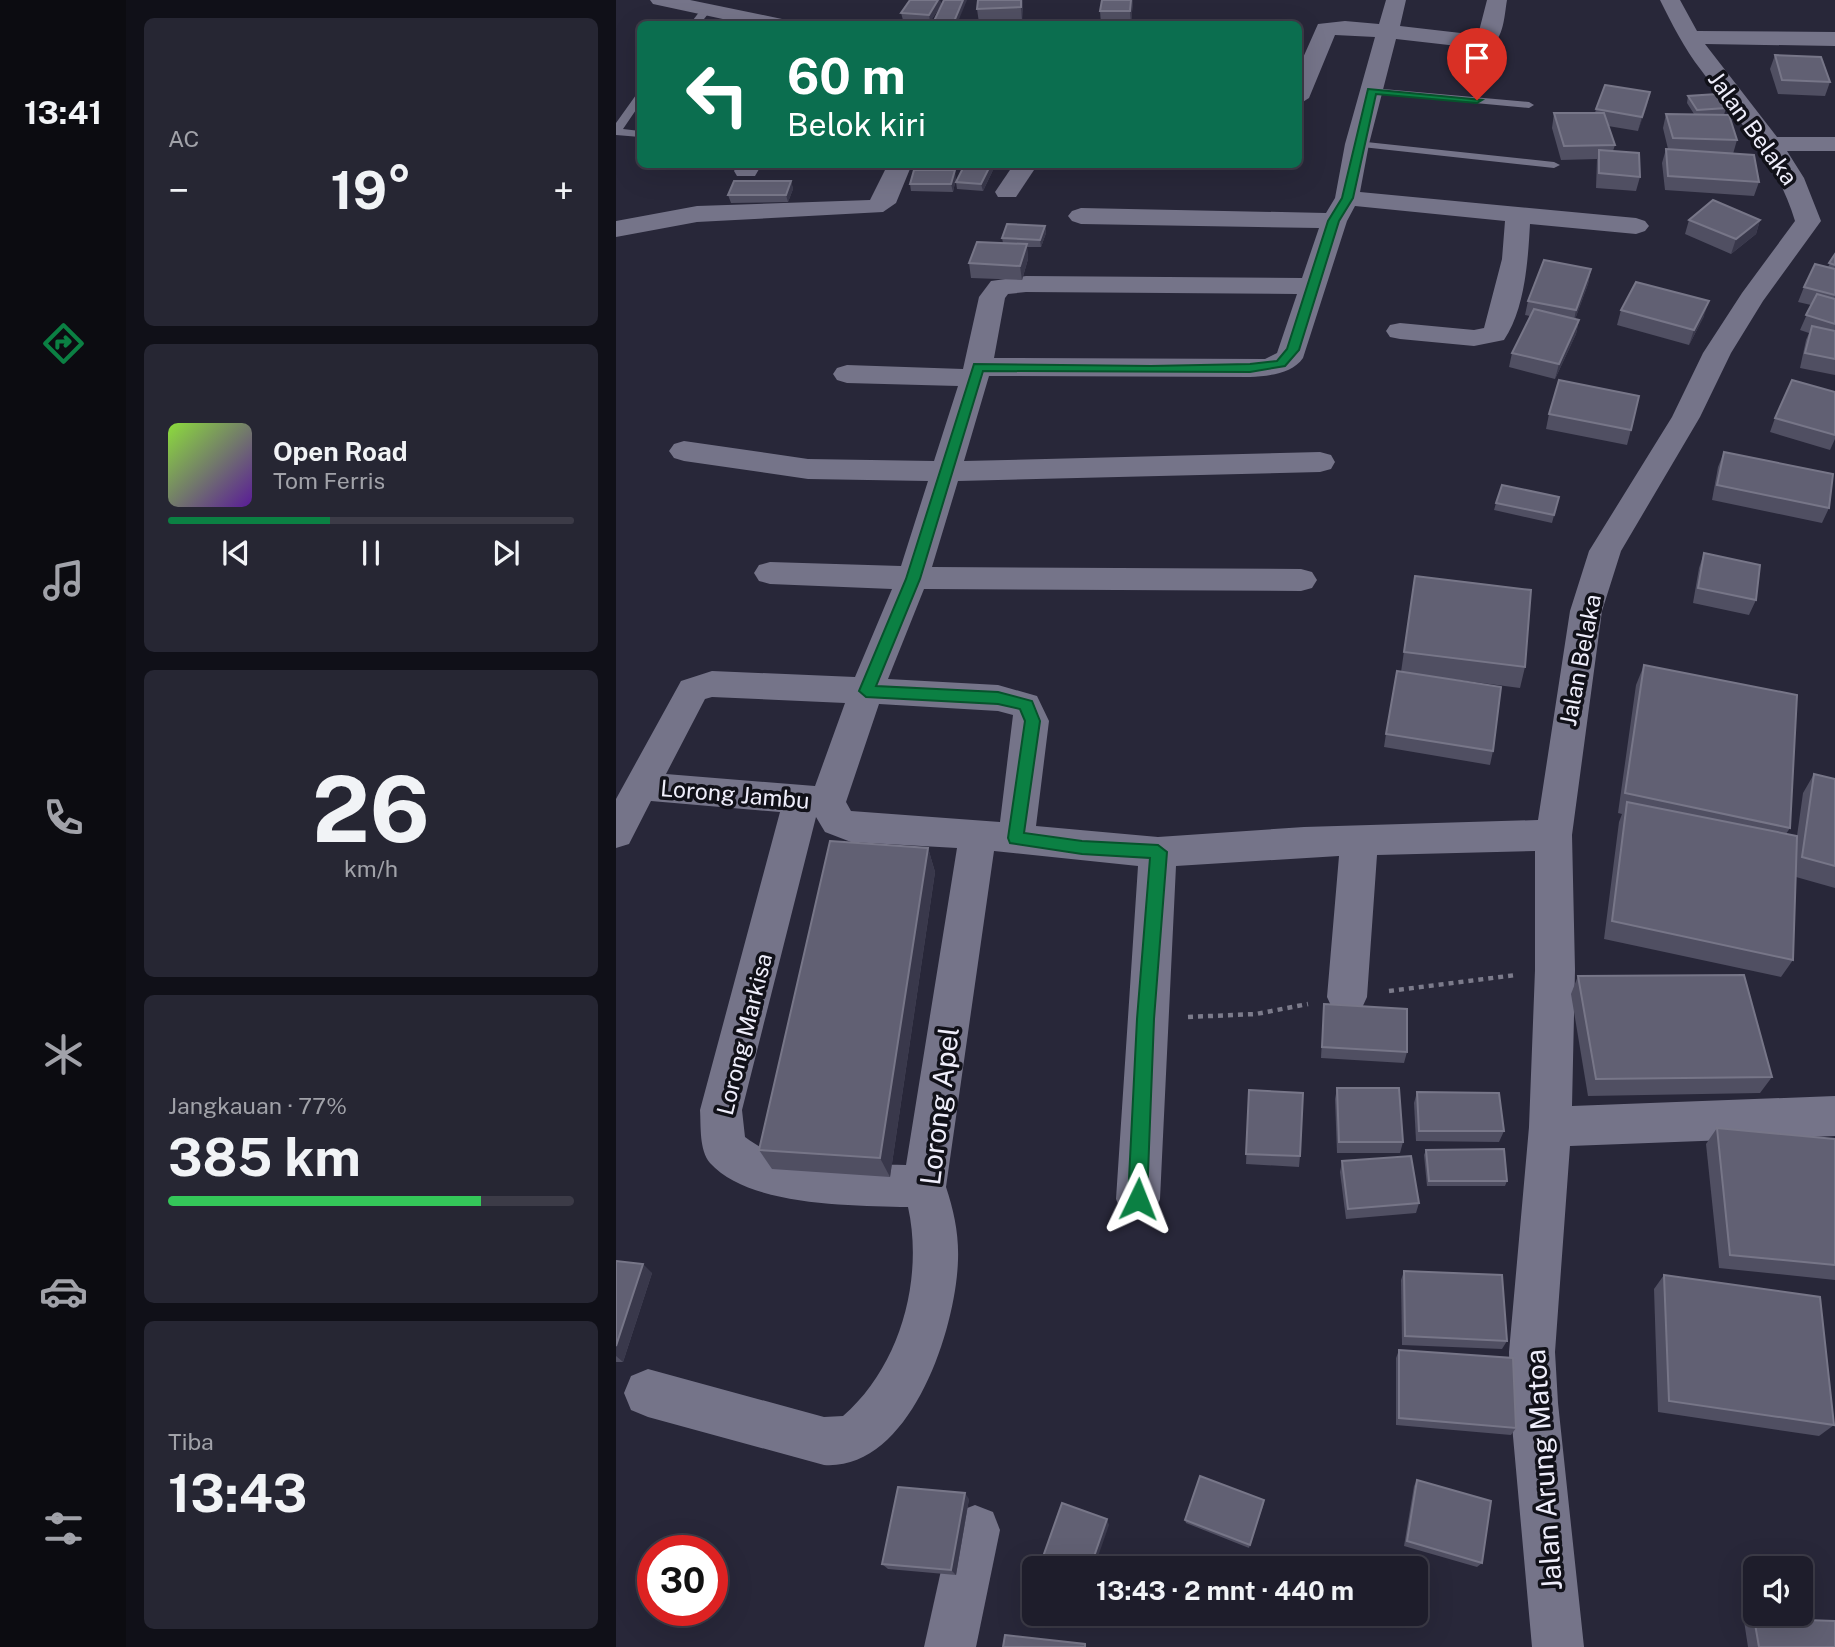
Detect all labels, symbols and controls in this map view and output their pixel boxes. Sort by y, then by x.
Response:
pin [1447,28,1507,100]
icon: arrive [1458,39,1496,77]
text: 60 m [787,47,906,105]
icon: left [672,49,763,140]
street label: Jalan Belaka [1703,66,1803,190]
text: 13:41 [24,94,102,131]
text: Belok kiri [787,106,926,143]
text: AC [168,125,199,152]
text: 19° [330,160,412,221]
text: − [168,168,189,213]
text: + [553,168,574,213]
icon: directions [39,319,88,368]
text: Open Road [273,436,408,467]
text: Tom Ferris [273,467,385,494]
icon: previous [217,534,255,572]
icon: pause [352,534,390,572]
icon: next [487,534,525,572]
icon: music [39,556,88,605]
street label: Jalan Belaka [1554,592,1606,728]
text: 26 [312,756,430,862]
street label: Lorong Jambu [659,774,811,814]
icon: phone [39,793,88,842]
text: km/h [344,855,398,882]
street label: Lorong Markisa [711,950,777,1118]
street label: Lorong Apel [913,1025,965,1187]
icon: climate [39,1030,88,1079]
text: Jangkauan · 77% [168,1092,347,1119]
text: 385 km [168,1127,361,1188]
position arrow [1101,1162,1175,1236]
icon: car [39,1267,88,1316]
street label: Jalan Arung Matoa [1518,1348,1568,1592]
text: Tiba [168,1428,214,1455]
text: 13:43 [168,1463,307,1524]
icon: filters [39,1504,88,1553]
speed limit sign: 30 [637,1535,728,1626]
map controls [1743,1556,1813,1626]
button: sound [1743,1556,1813,1626]
text: 13:43 · 2 mnt · 440 m [1096,1575,1354,1606]

